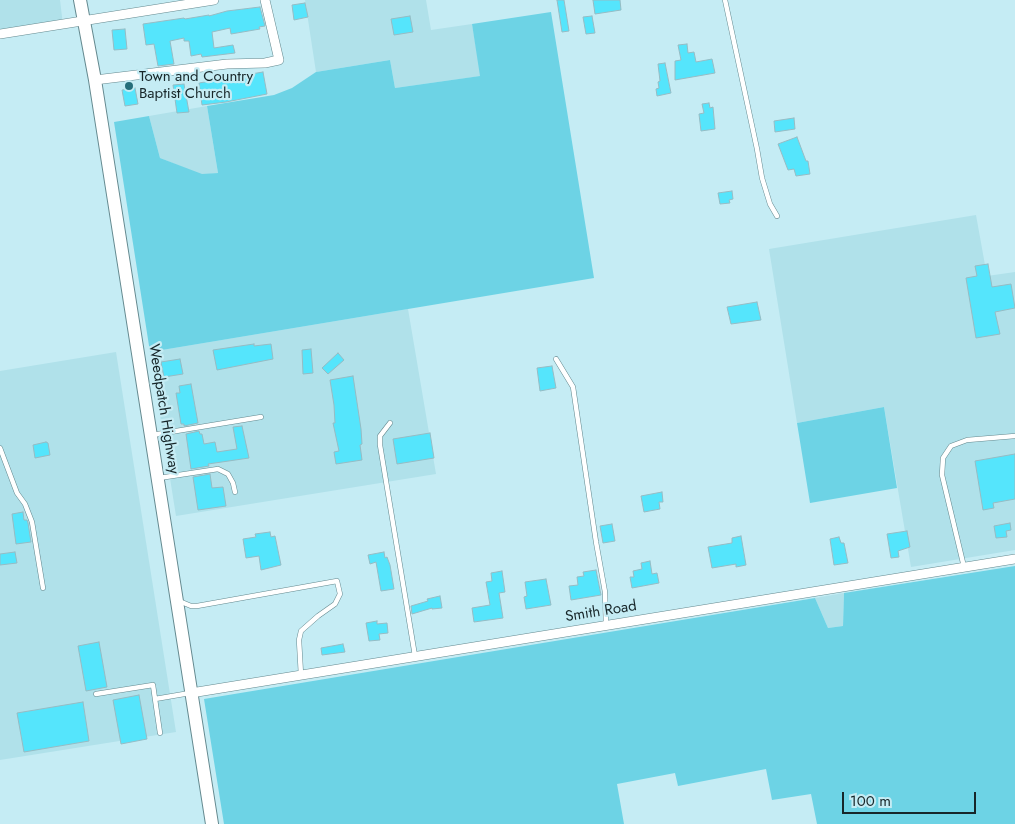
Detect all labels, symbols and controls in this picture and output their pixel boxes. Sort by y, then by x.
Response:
place label: Town and Country Baptist Church [139,68,253,103]
marker: Town and Country Baptist Church [123,80,135,92]
street label: Weedpatch Highway [144,343,182,475]
street label: Smith Road [564,597,638,627]
scale bar [845,782,979,814]
text: 100 m [850,790,891,812]

